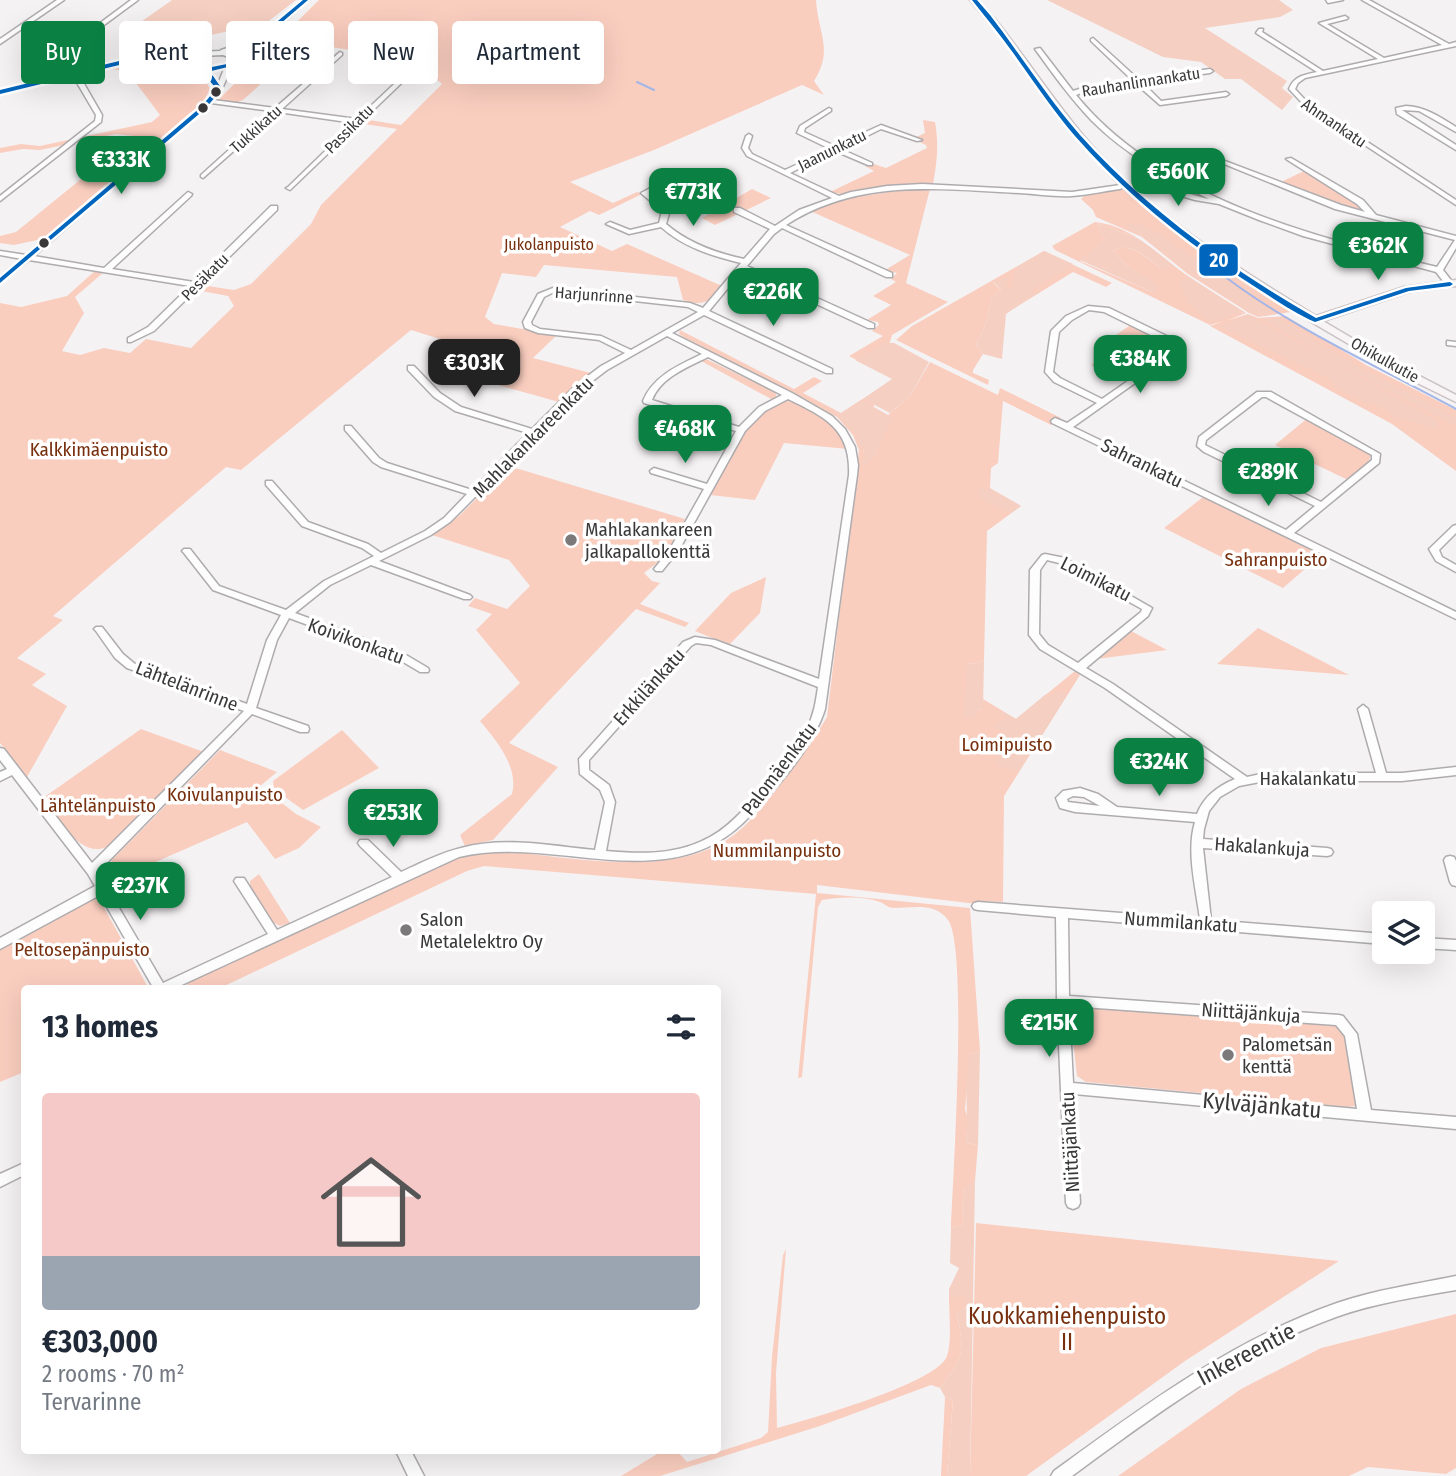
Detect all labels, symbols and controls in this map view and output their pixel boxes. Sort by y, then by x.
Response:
chip: Buy [21,21,105,84]
chip: Rent [119,21,212,84]
chip: Filters [226,21,334,84]
chip: New [348,21,438,84]
chip: Apartment [452,21,604,84]
street label: Rauhanlinnankatu [1080,63,1202,101]
unlabelled marker [209,85,223,99]
street label: Ahmankatu [1298,94,1370,152]
unlabelled marker [196,101,210,115]
street label: Tukkikatu [226,101,286,157]
street label: Passikatu [321,101,377,157]
street label: Jaanunkatu [795,125,869,175]
pin: €333K [72,136,170,196]
text: €333K [92,145,150,173]
pin: €560K [1129,148,1227,208]
text: €560K [1147,157,1209,185]
pin: €773K [644,168,742,228]
text: €773K [665,177,721,205]
pin: €362K [1329,222,1427,282]
text: €362K [1348,231,1408,259]
park label: Jukolanpuisto [504,235,594,254]
unlabelled marker [37,236,51,250]
line badge: 20 [1198,243,1239,277]
street label: Pesäkatu [177,249,233,305]
text: 20 [1208,249,1229,272]
pin: €226K [724,268,822,328]
text: €226K [744,277,802,305]
street label: Harjunrinne [554,283,634,307]
street label: Ohikulkutie [1347,333,1423,387]
pin: €384K [1091,336,1189,395]
pin: €303K [425,340,523,399]
text: €384K [1110,344,1170,372]
text: €303K [444,348,504,376]
street label: Mahlakankareenkatu [468,372,598,502]
pin: €468K [636,406,734,465]
text: €468K [655,414,715,442]
street label: Sahrankatu [1097,433,1187,493]
park label: Kalkkimäenpuisto [30,438,168,461]
pin: €289K [1219,448,1317,508]
text: €289K [1238,457,1298,485]
place label: Mahlakankareen jalkapallokenttä [584,518,713,563]
marker: Mahlakankareen jalkapallokenttä [563,532,579,548]
park label: Sahranpuisto [1225,548,1327,571]
street label: Loimikatu [1057,551,1135,607]
street label: Koivikonkatu [305,613,407,669]
street label: Erkkilänkatu [608,644,690,730]
street label: Lähtelänrinne [132,656,242,716]
street label: Palomäenkatu [737,718,821,820]
park label: Loimipuisto [961,733,1053,756]
pin: €324K [1110,738,1208,798]
text: €324K [1130,747,1188,775]
street label: Hakalankatu [1260,767,1356,790]
park label: Koivulanpuisto [167,783,283,806]
pin: €253K [344,790,442,849]
park label: Lähtelänpuisto [40,794,156,817]
text: €253K [364,798,422,826]
street label: Hakalankuja [1214,832,1310,862]
park label: Nummilanpuisto [713,839,841,862]
pin: €237K [91,862,189,922]
text: €237K [112,871,168,899]
map controls [1372,901,1435,964]
button: layers [1372,901,1435,964]
street label: Nummilankatu [1123,907,1239,937]
place label: Salon Metalelektro Oy [420,908,543,953]
marker: Salon Metalelektro Oy [398,922,414,938]
park label: Peltosepänpuisto [14,938,150,961]
street label: Niittäjänkuja [1201,998,1301,1028]
pin: €215K [1000,1000,1098,1059]
icon: filters [662,1008,700,1046]
text: €215K [1021,1008,1077,1036]
text: 13 homes [42,1009,158,1045]
place label: Palometsän kenttä [1242,1033,1333,1078]
marker: Palometsän kenttä [1220,1047,1236,1063]
street label: Kylväjänkatu [1201,1086,1323,1124]
street label: Niittäjänkatu [1056,1091,1084,1193]
icon: home [308,1139,434,1265]
park label: Kuokkamiehenpuisto II [968,1302,1166,1356]
street label: Inkereentie [1192,1317,1300,1391]
text: €303,000 [42,1324,158,1360]
text: 2 rooms · 70 m² [42,1360,185,1388]
text: Tervarinne [42,1388,141,1416]

